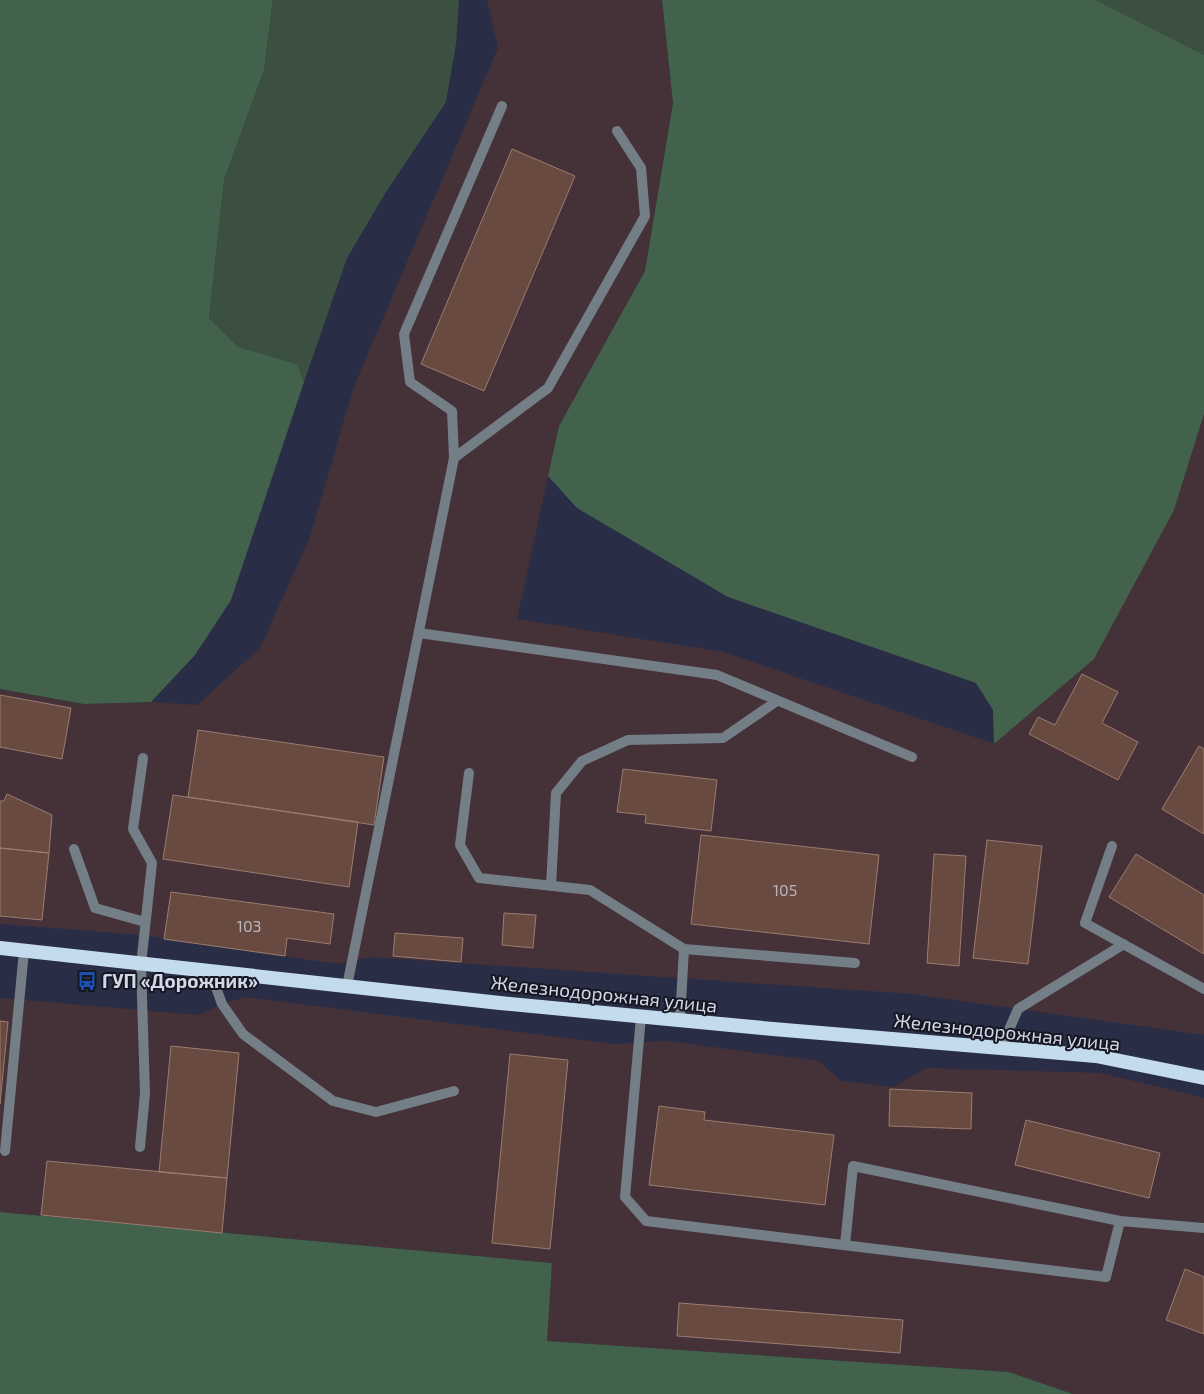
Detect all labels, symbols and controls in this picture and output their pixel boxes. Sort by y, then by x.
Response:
house number: 105 [773,880,797,899]
house number: 103 [237,916,261,935]
place label: ГУП «Дорожник» [102,969,258,992]
bus stop icon: ГУП «Дорожник» [76,970,98,992]
street label: Железнодорожная улица [490,970,718,1018]
street label: Железнодорожная улица [893,1008,1121,1056]

